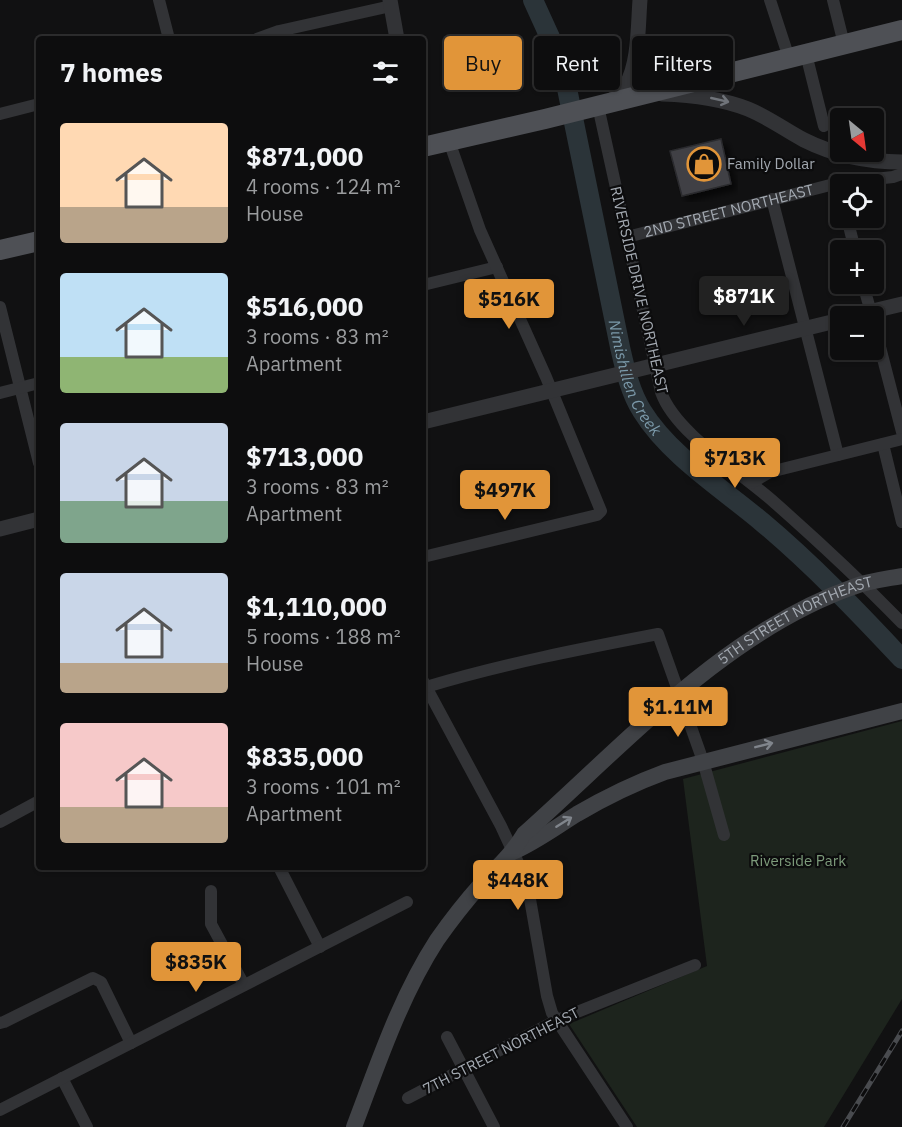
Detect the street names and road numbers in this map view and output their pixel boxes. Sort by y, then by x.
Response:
street label: 2ND STREET NORTHEAST [642,180,816,241]
street label: RIVERSIDE DRIVE NORTHEAST [606,184,673,396]
street label: 5TH STREET NORTHEAST [714,572,875,668]
street label: 7TH STREET NORTHEAST [419,1003,583,1098]

